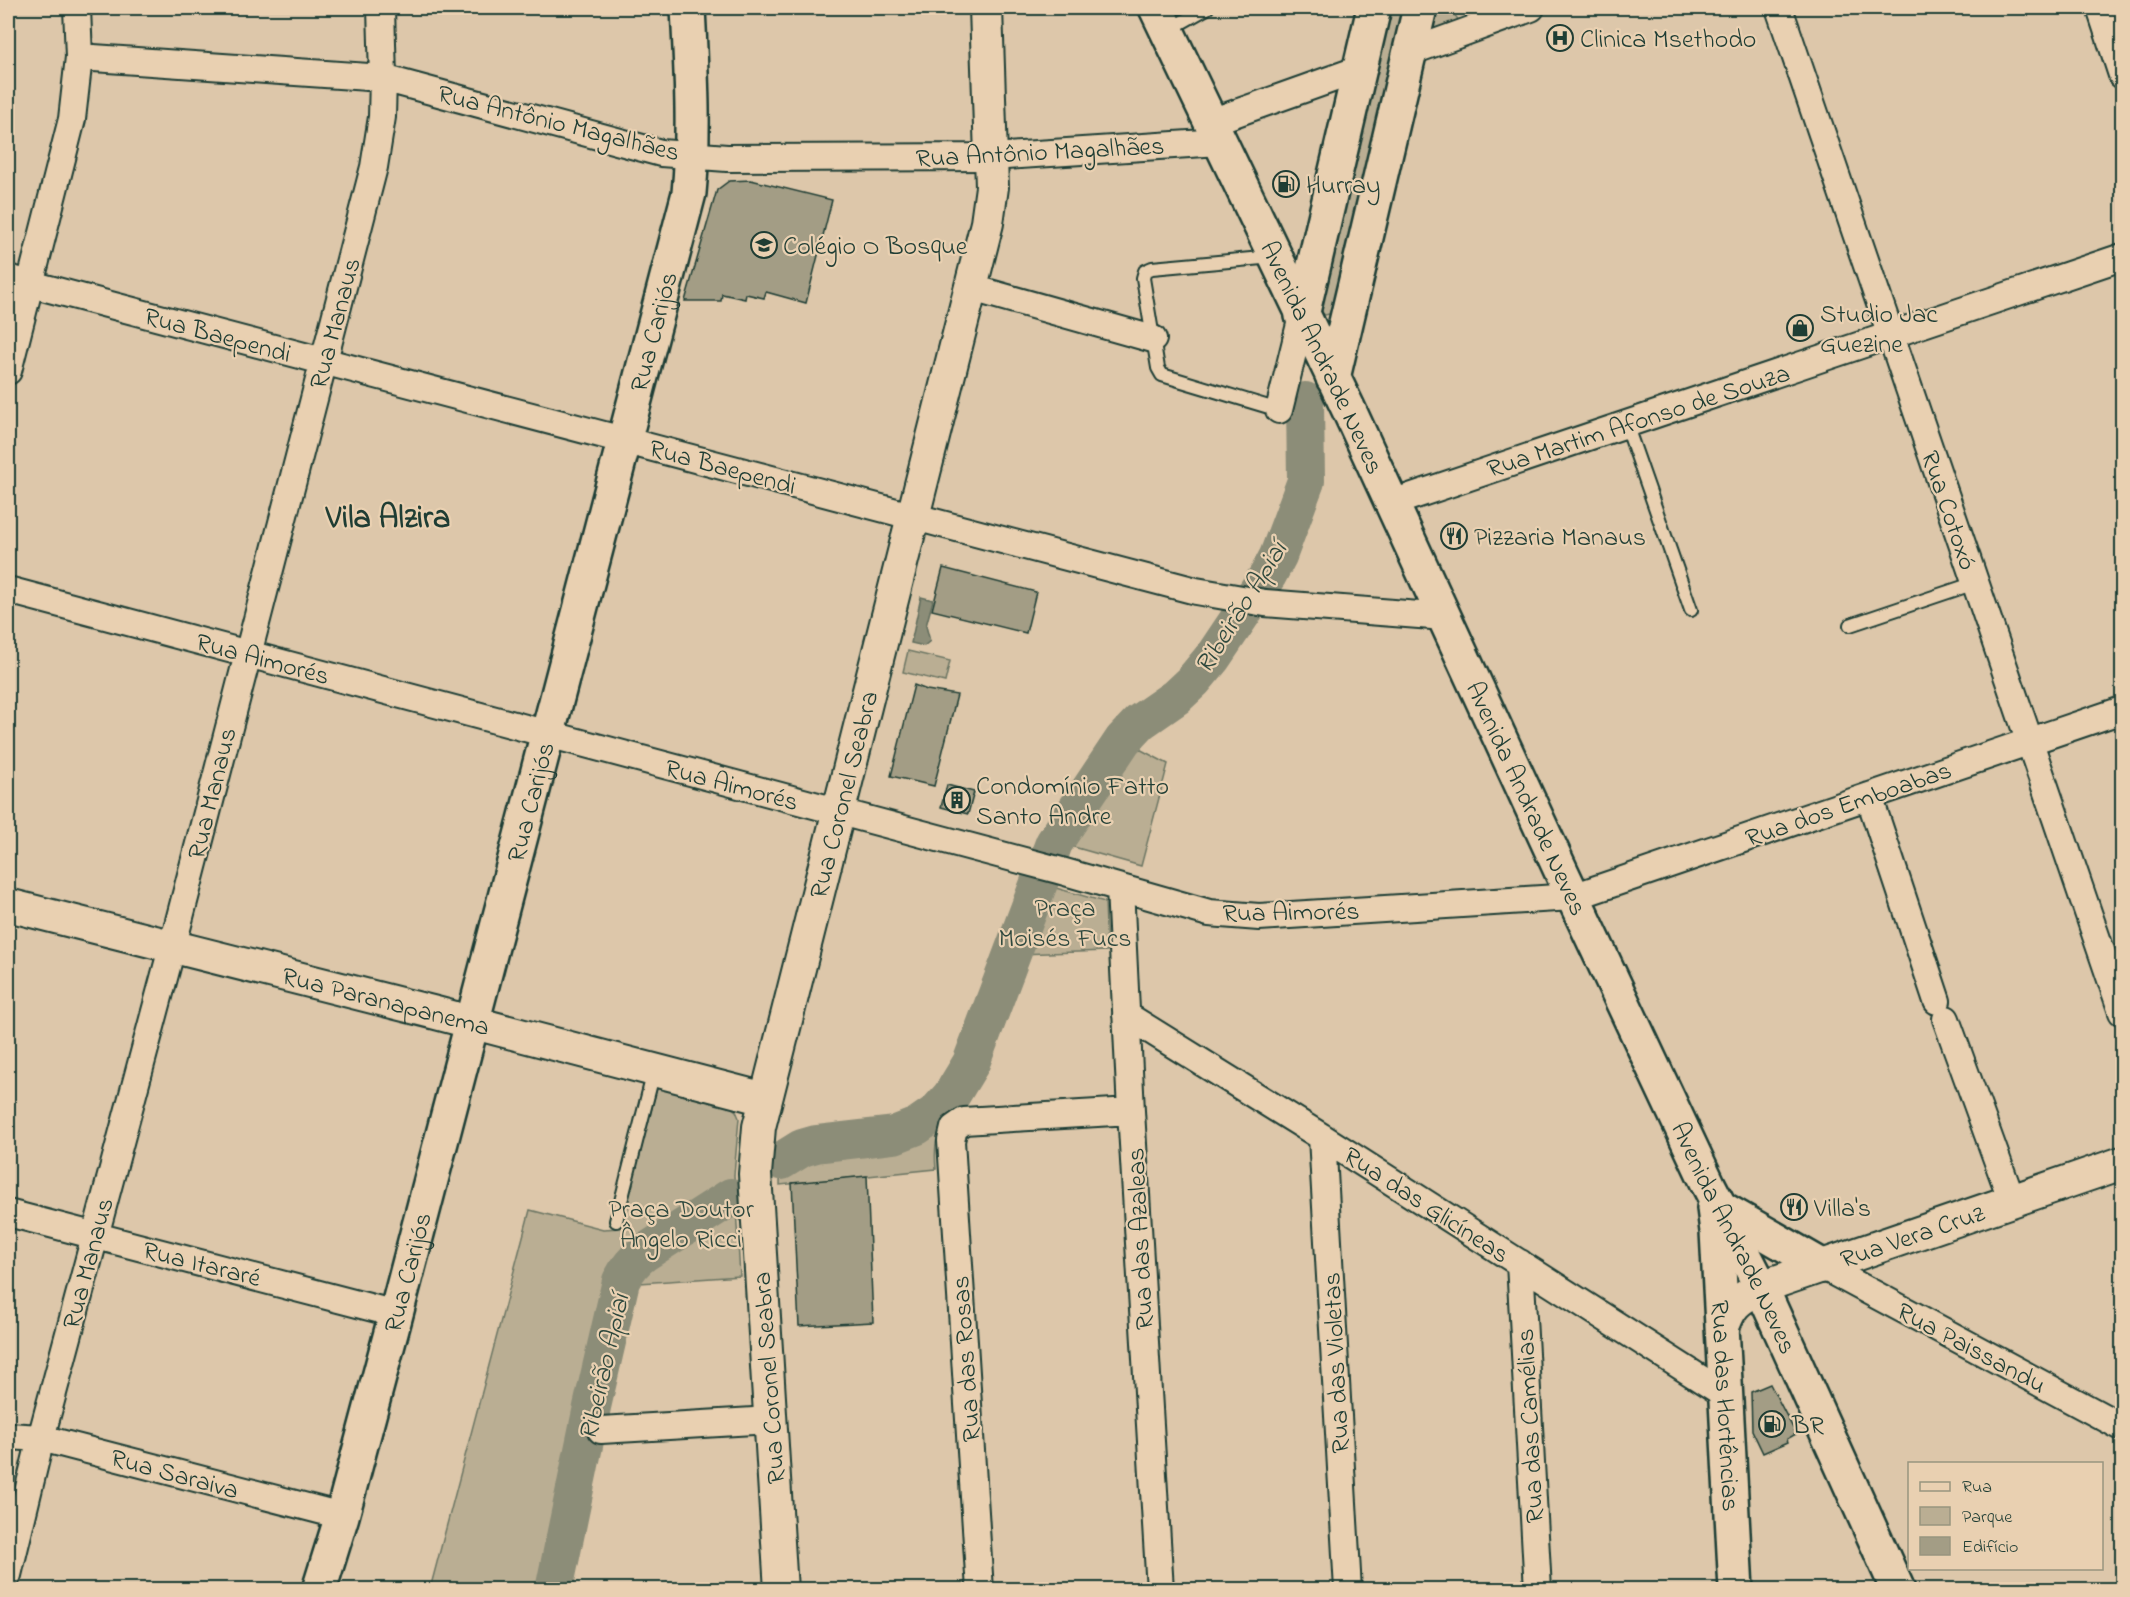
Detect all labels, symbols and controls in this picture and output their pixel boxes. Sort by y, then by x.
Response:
place label: Clinica Msethodo [1580,22,1756,60]
hospital icon: Clinica Msethodo [1545,23,1575,53]
street label: Rua Antônio Magalhães [433,76,683,173]
street label: Rua Antônio Magalhães [915,129,1165,179]
place label: Hurray [1306,168,1381,206]
fuel station icon: Hurray [1271,169,1301,199]
place label: Colégio O Bosque [783,229,968,267]
school or university icon: Colégio O Bosque [749,230,779,260]
street label: Avenida Andrade Neves [1249,235,1392,481]
street label: Rua Manaus [301,254,373,394]
street label: Rua Carijós [622,268,690,397]
place label: Studio Jac Guezine [1820,297,1938,365]
street label: Rua Baependi [139,299,295,375]
shop icon: Studio Jac Guezine [1785,313,1815,343]
street label: Rua Martim Afonso de Souza [1483,356,1795,490]
street label: Rua Baependi [644,431,800,507]
street label: Rua Cotoxó [1909,446,1985,576]
district label: Vila Alzira [325,496,450,543]
place label: Pizzaria Manaus [1474,520,1646,558]
restaurant icon: Pizzaria Manaus [1439,521,1469,551]
water label: Ribeirão Apiaí [1186,531,1300,682]
street label: Rua Aimorés [191,625,333,697]
street label: Avenida Andrade Neves [1454,676,1595,923]
street label: Rua Coronel Seabra [801,687,890,903]
street label: Rua Manaus [179,724,249,864]
street label: Rua Carijós [499,738,567,867]
street label: Rua Aimorés [660,751,802,823]
street label: Rua dos Emboabas [1741,753,1957,859]
place label: Condomínio Fatto Santo Andre [976,769,1169,837]
building icon: Condomínio Fatto Santo Andre [942,785,972,815]
park label: Praça Moisés Fucs [998,891,1132,959]
street label: Rua Aimorés [1222,894,1360,934]
street label: Rua Paranapanema [277,959,493,1048]
street label: Avenida Andrade Neves [1659,1116,1805,1361]
street label: Rua das Glicíneas [1335,1138,1516,1275]
street label: Rua das Azaleas [1118,1147,1166,1331]
place label: Villa's [1813,1191,1871,1229]
park label: Praça Doutor Ângelo Ricci [608,1192,755,1260]
restaurant icon: Villa's [1779,1192,1809,1222]
street label: Rua Manaus [54,1194,126,1334]
street label: Rua Vera Cruz [1836,1196,1990,1280]
street label: Rua Carijós [376,1209,444,1337]
street label: Rua Itararé [138,1233,265,1299]
street label: Rua Coronel Seabra [745,1270,797,1485]
street label: Rua das Violetas [1314,1271,1362,1454]
street label: Rua das Rosas [943,1274,993,1443]
water label: Ribeirão Apiaí [570,1286,642,1445]
street label: Rua Paissandu [1889,1294,2052,1405]
street label: Rua das Hortências [1699,1299,1748,1512]
street label: Rua das Camélias [1508,1328,1556,1524]
place label: BR [1791,1408,1824,1446]
fuel station icon: BR [1757,1409,1787,1439]
street label: Rua Saraiva [106,1441,243,1511]
legend [1908,1462,2103,1570]
text: Rua [1962,1475,1992,1501]
text: Parque [1962,1505,2013,1531]
text: Edifício [1962,1535,2018,1561]

